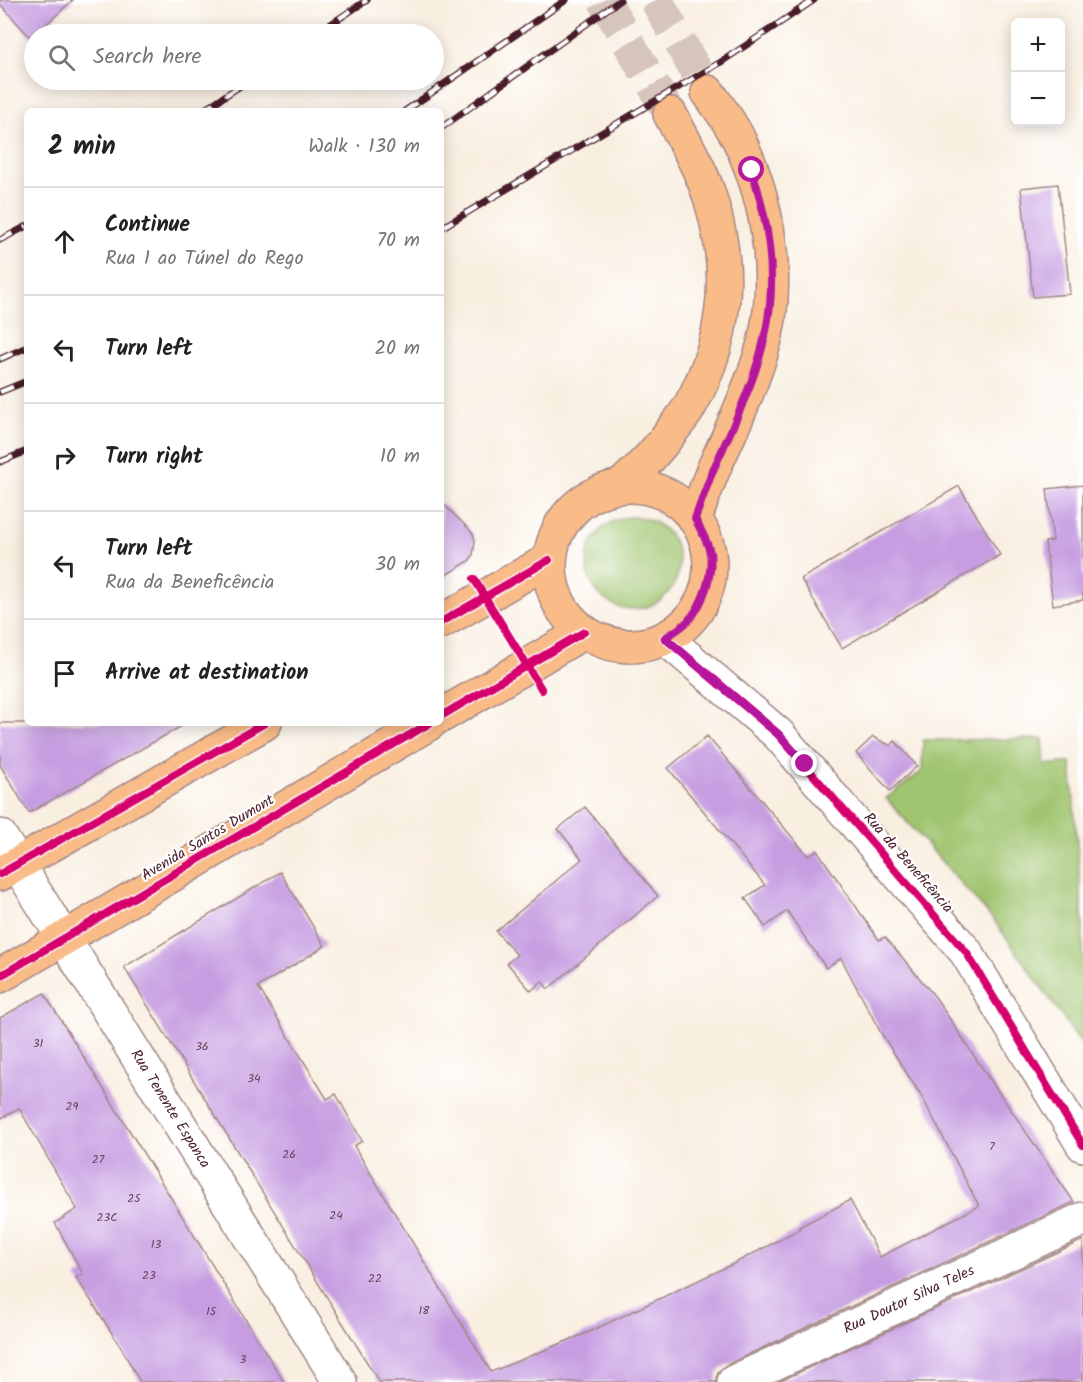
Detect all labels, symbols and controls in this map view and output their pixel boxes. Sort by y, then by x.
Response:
map controls [1011,18,1065,126]
button: + [1011,18,1065,72]
search box [24,24,444,90]
text: Search here [93,40,201,75]
icon: search [45,41,78,74]
button: − [1011,72,1065,126]
text: 2 min [48,126,116,168]
text: Walk · 130 m [308,131,420,163]
route start [738,156,764,182]
text: Continue [105,208,190,243]
icon: ahead [48,225,81,258]
text: 70 m [377,225,420,257]
text: Rua 1 ao Túnel do Rego [105,243,304,275]
text: Turn left [105,332,192,367]
icon: left [48,333,81,366]
text: 20 m [374,333,420,365]
text: Turn right [105,440,203,475]
icon: right [48,441,81,474]
text: 10 m [380,441,420,473]
text: Turn left [105,532,192,567]
icon: left [48,549,81,582]
text: 30 m [375,549,420,581]
text: Rua da Beneficência [105,567,274,599]
text: Arrive at destination [105,656,308,691]
icon: arrive [48,657,81,690]
route end [791,750,817,776]
street label: Avenida Santos Dumont [137,789,279,887]
street label: Rua da Beneficência [857,807,959,919]
house number: 31 [33,1034,44,1053]
house number: 36 [195,1037,209,1056]
street label: Rua Tenente Espanca [124,1045,216,1173]
house number: 34 [247,1069,261,1088]
house number: 29 [66,1097,79,1116]
house number: 7 [989,1137,995,1156]
house number: 26 [282,1145,296,1164]
house number: 27 [92,1150,105,1169]
house number: 25 [127,1189,142,1208]
house number: 24 [329,1206,343,1225]
house number: 23C [96,1208,118,1227]
house number: 13 [151,1235,161,1254]
street label: Rua Doutor Silva Teles [839,1259,979,1341]
house number: 23 [142,1266,156,1285]
house number: 22 [368,1269,382,1288]
house number: 18 [419,1301,430,1320]
house number: 15 [206,1302,218,1321]
house number: 3 [240,1350,247,1369]

